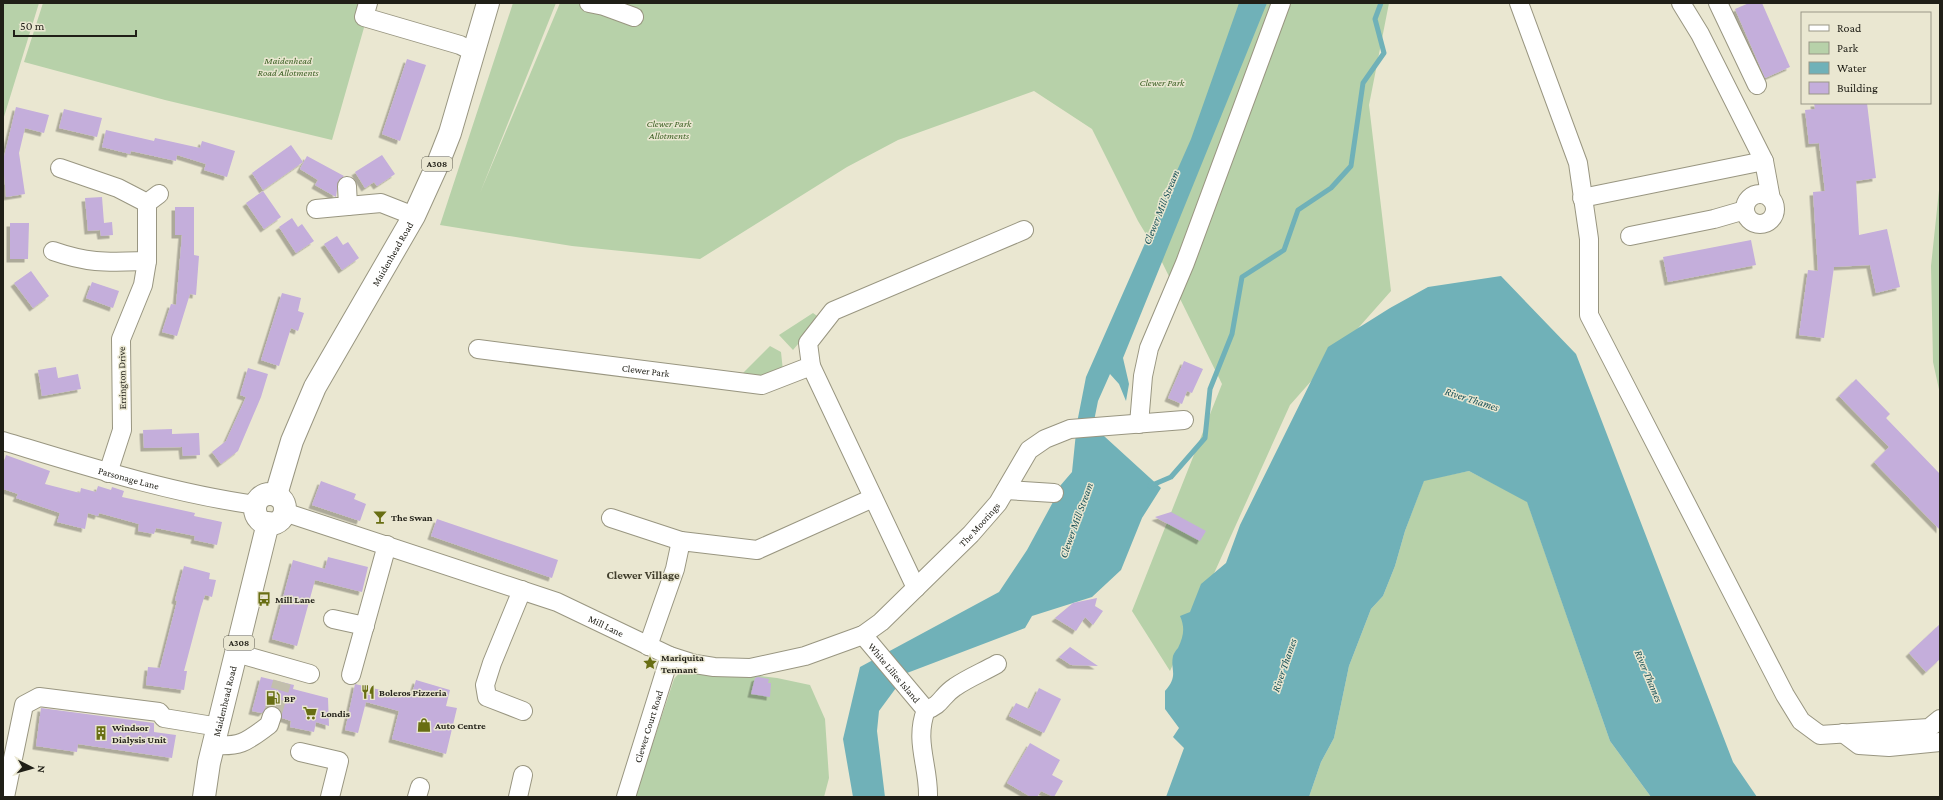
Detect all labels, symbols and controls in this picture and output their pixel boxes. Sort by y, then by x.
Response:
scale bar [14,12,136,38]
legend [1801,12,1931,104]
text: 50 m [20,19,45,33]
text: Road [1837,21,1862,35]
text: Park [1837,41,1859,55]
park label: Maidenhead Road Allotments [258,55,319,78]
text: Water [1837,61,1867,75]
park label: Clewer Park [1140,77,1185,88]
text: Building [1837,81,1878,95]
park label: Clewer Park Allotments [647,118,692,141]
road number: A308 [422,157,452,171]
water label: Clewer Mill Stream [1141,168,1181,246]
street label: Maidenhead Road [369,219,415,288]
street label: Errington Drive [116,346,128,409]
street label: Clewer Park [621,362,670,379]
water label: River Thames [1444,385,1501,413]
street label: Parsonage Lane [97,464,161,491]
water label: Clewer Mill Stream [1057,481,1095,559]
street label: The Moorings [956,500,1002,548]
bar icon: The Swan [372,509,388,525]
place label: The Swan [391,512,433,523]
district label: Clewer Village [606,568,680,582]
bus stop icon: Mill Lane [256,591,272,607]
place label: Mill Lane [275,594,315,605]
street label: Mill Lane [587,612,626,639]
road number: A308 [224,636,254,650]
water label: River Thames [1269,636,1299,693]
street label: White Lilies Island [866,640,923,705]
water label: River Thames [1633,648,1666,705]
place label: Mariquita Tennant [661,652,704,675]
place icon: Mariquita Tennant [642,655,658,671]
street label: Maidenhead Road [210,664,238,738]
restaurant icon: Boleros Pizzeria [360,684,376,700]
place label: Boleros Pizzeria [379,687,447,698]
street label: Clewer Court Road [632,688,665,764]
fuel station icon: BP [265,690,281,706]
place label: BP [284,693,296,704]
supermarket icon: Londis [302,705,318,721]
place label: Londis [321,708,350,719]
shop icon: Auto Centre [416,717,432,733]
place label: Auto Centre [434,720,486,731]
place label: Windsor Dialysis Unit [111,722,167,745]
building icon: Windsor Dialysis Unit [93,725,109,741]
north arrow [12,748,52,788]
text: N [36,765,48,774]

